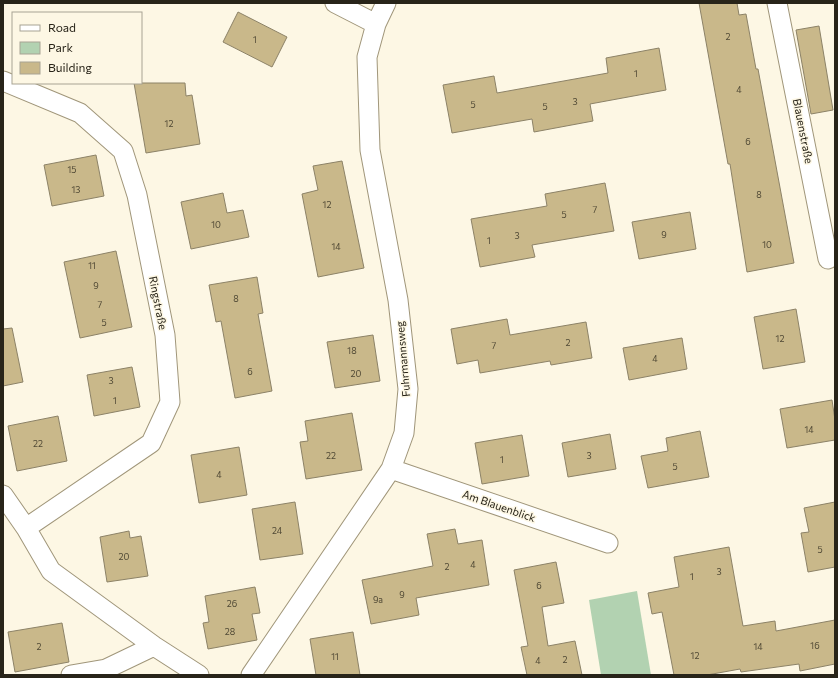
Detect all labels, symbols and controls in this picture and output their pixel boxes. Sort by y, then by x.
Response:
legend [12,12,142,84]
text: Road [48,20,76,34]
house number: 2 [726,31,731,42]
house number: 1 [253,34,257,45]
text: Park [48,40,74,54]
text: Building [48,60,92,74]
house number: 1 [634,68,638,79]
house number: 4 [736,84,742,95]
house number: 3 [572,96,578,107]
street label: Blauenstraße [791,97,816,165]
house number: 5 [470,99,476,110]
house number: 5 [542,101,548,112]
house number: 12 [165,118,173,129]
house number: 6 [745,136,751,147]
house number: 15 [67,164,77,175]
house number: 13 [72,184,80,195]
house number: 8 [756,189,762,200]
house number: 12 [323,199,331,210]
house number: 7 [593,204,598,215]
house number: 5 [561,209,567,220]
house number: 10 [211,219,221,230]
house number: 9 [661,229,667,240]
house number: 3 [514,230,520,241]
house number: 1 [487,235,491,246]
house number: 10 [762,239,772,250]
house number: 14 [331,241,341,252]
house number: 11 [88,260,96,271]
street label: Ringstraße [147,275,170,331]
house number: 9 [93,280,99,291]
house number: 8 [233,293,239,304]
house number: 7 [98,299,103,310]
house number: 5 [101,317,107,328]
street label: Fuhrmannsweg [393,320,412,398]
house number: 12 [776,333,784,344]
house number: 2 [566,337,571,348]
house number: 7 [492,340,497,351]
house number: 18 [347,345,357,356]
house number: 4 [652,353,658,364]
house number: 6 [247,366,253,377]
house number: 20 [351,368,362,379]
house number: 3 [108,375,114,386]
house number: 1 [113,395,117,406]
house number: 14 [804,424,814,435]
house number: 22 [33,438,43,449]
house number: 22 [326,450,336,461]
house number: 3 [586,450,592,461]
house number: 1 [500,454,504,465]
house number: 5 [672,461,678,472]
house number: 4 [216,469,222,480]
street label: Am Blauenblick [461,487,538,524]
house number: 24 [272,525,283,536]
house number: 5 [817,544,823,555]
house number: 20 [119,551,130,562]
house number: 4 [470,559,476,570]
house number: 2 [445,561,450,572]
house number: 3 [716,566,722,577]
house number: 1 [690,571,694,582]
house number: 6 [536,580,542,591]
house number: 9 [399,589,405,600]
house number: 9a [373,594,383,605]
house number: 26 [227,598,237,609]
house number: 28 [225,626,235,637]
house number: 16 [810,640,820,651]
house number: 2 [37,641,42,652]
house number: 14 [753,641,763,652]
house number: 12 [691,650,699,661]
house number: 11 [331,651,339,662]
house number: 2 [563,654,568,665]
house number: 4 [535,655,541,666]

